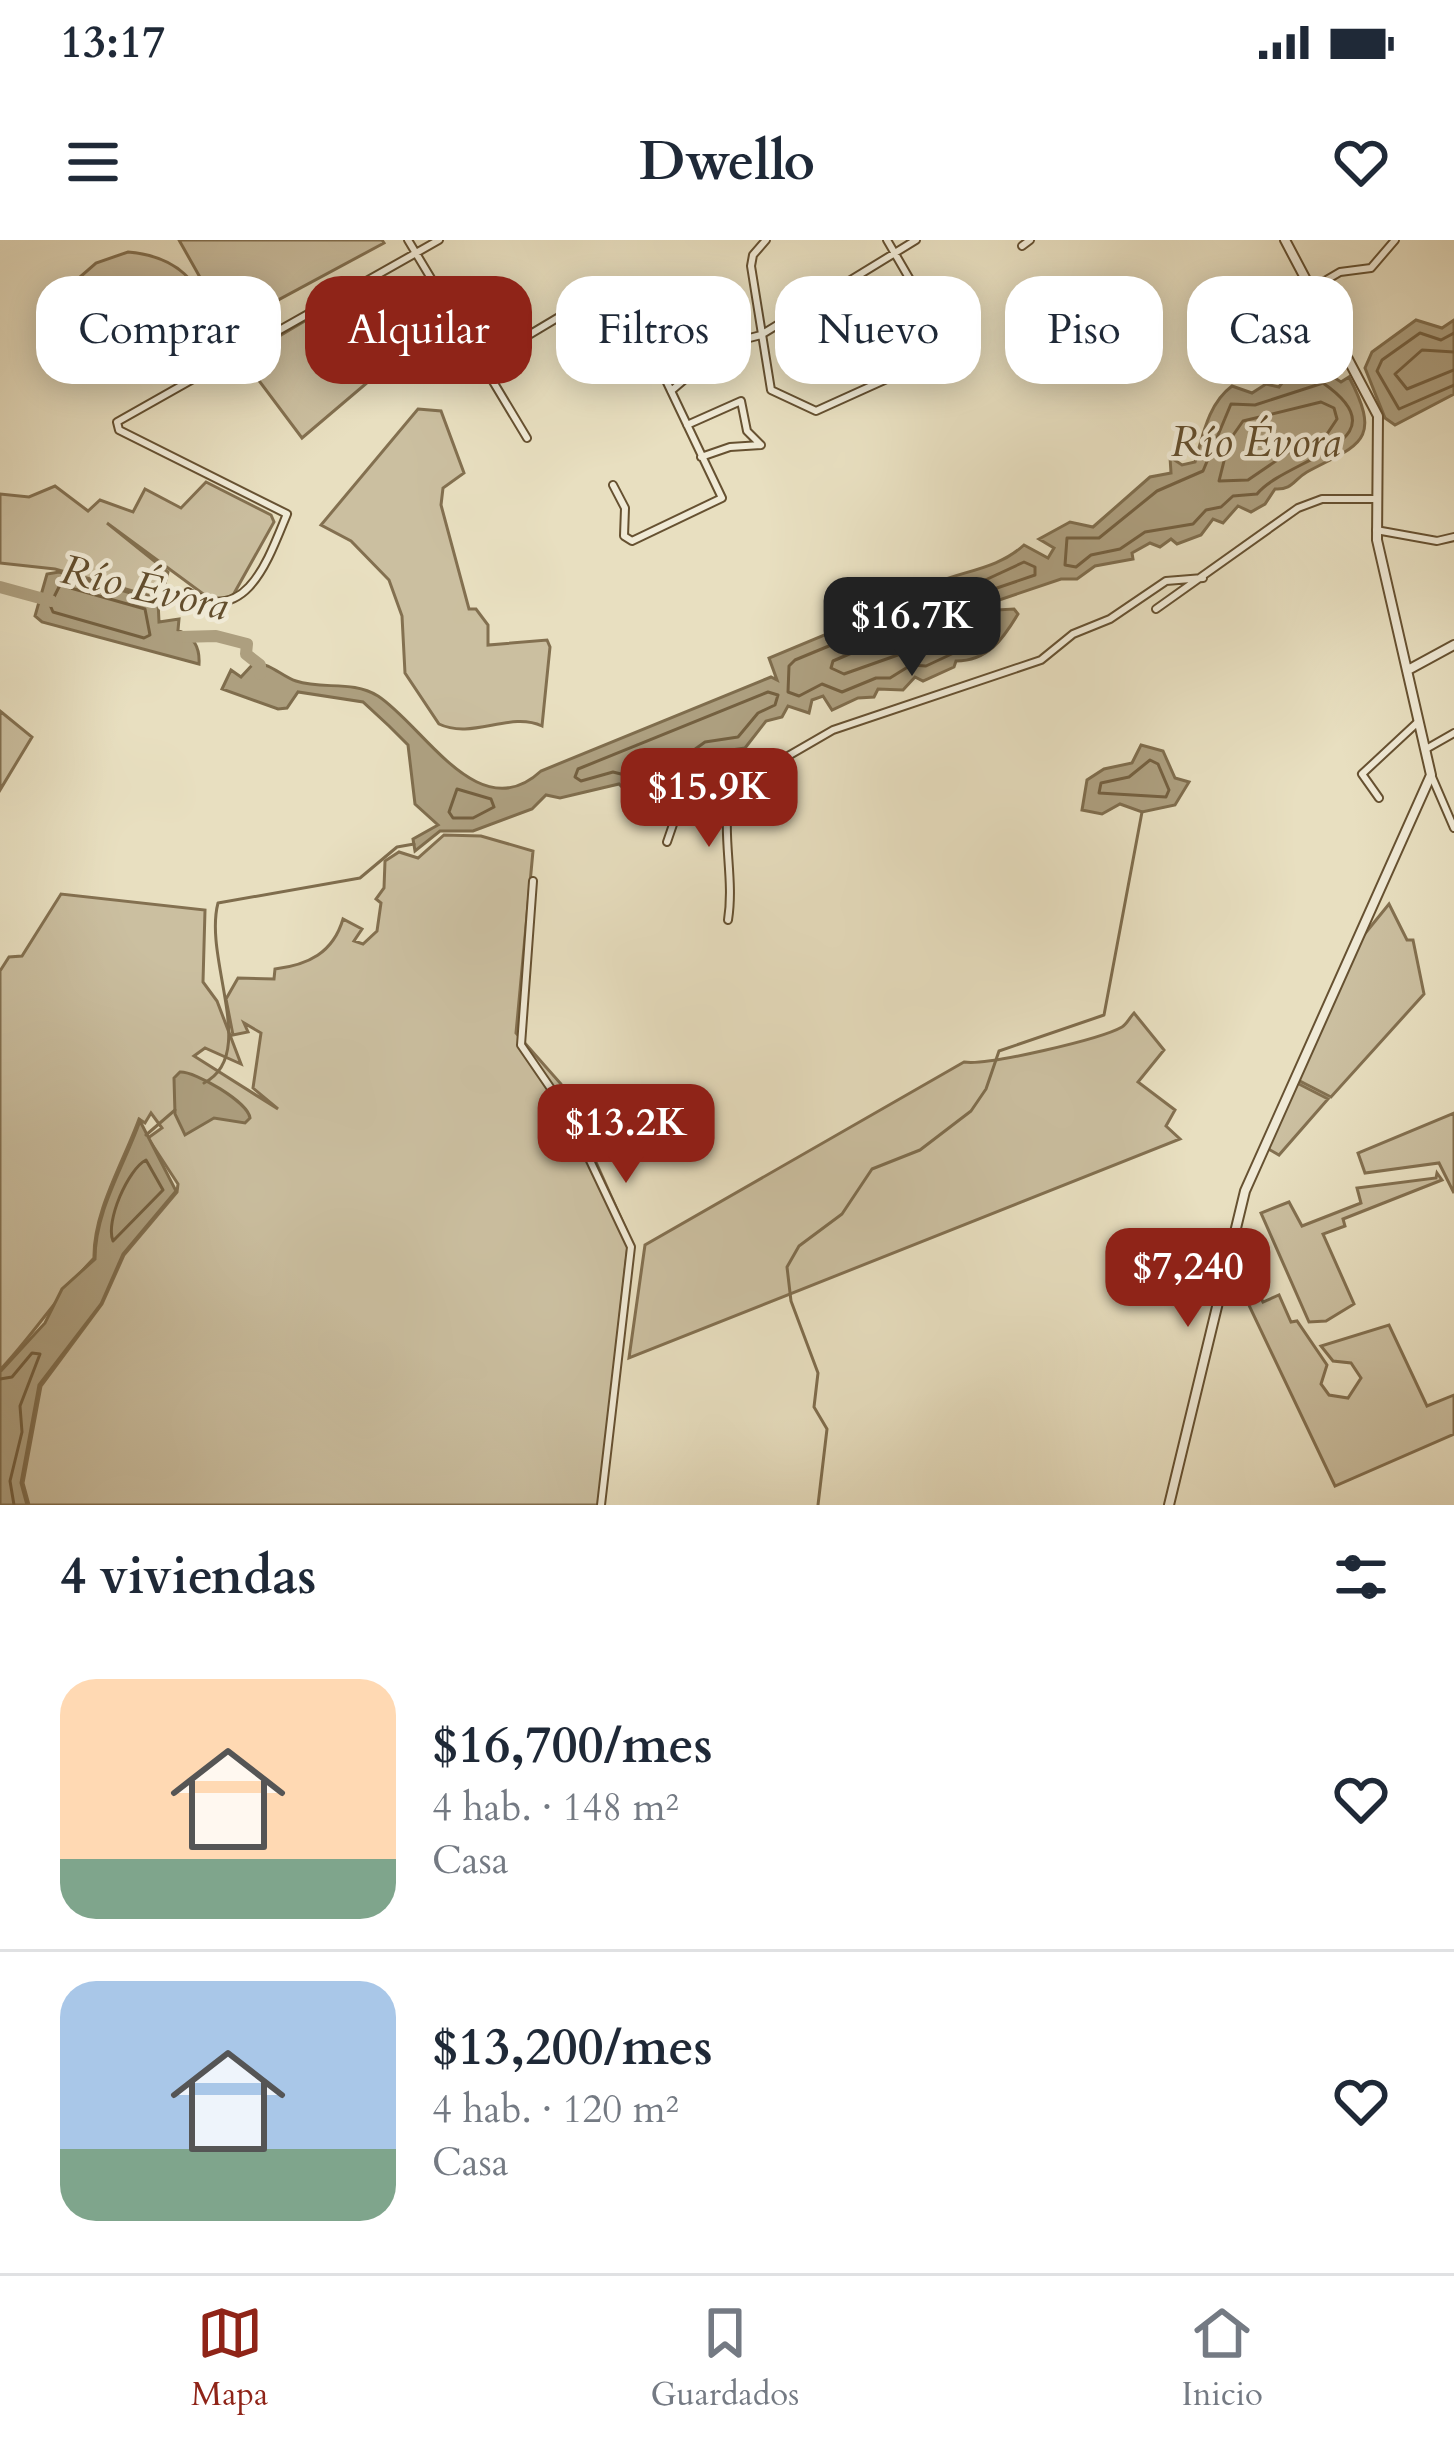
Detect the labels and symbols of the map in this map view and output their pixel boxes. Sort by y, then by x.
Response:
water label: Río Évora [1171,414,1341,471]
water label: Río Évora [56,541,234,635]
pin: $16.7K [814,577,1010,679]
pin: $15.9K [611,748,807,850]
pin: $13.2K [528,1084,724,1186]
pin: $7,240 [1090,1228,1286,1330]

